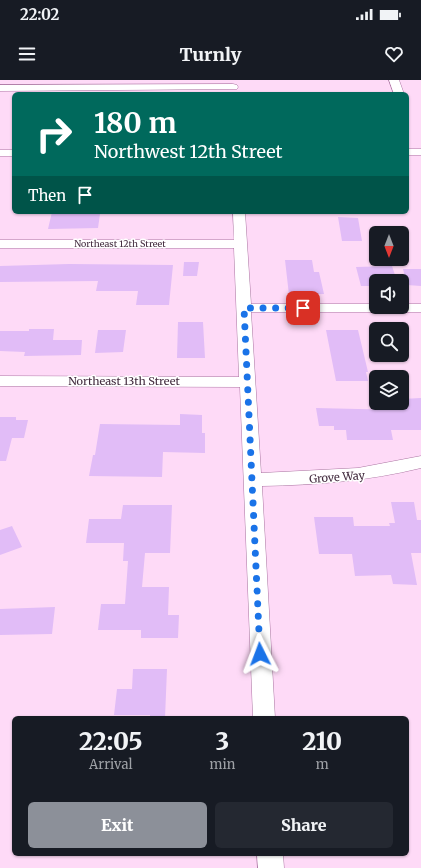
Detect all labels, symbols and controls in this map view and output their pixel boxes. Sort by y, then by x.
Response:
text: 22:02 [20,5,59,24]
icon: menu [16,43,38,65]
text: Turnly [180,43,241,66]
icon: heart [383,43,405,65]
text: 180 m [94,105,177,141]
icon: right [28,108,80,160]
text: Northwest 12th Street [94,140,283,163]
icon: arrive [74,184,96,206]
text: Then [28,186,66,205]
north arrow [369,226,409,266]
map controls [369,226,409,410]
street label: Northeast 12th Street [74,238,166,249]
button: sound [369,274,409,314]
pin [286,291,320,325]
icon: arrive [292,297,314,319]
button: search [369,322,409,362]
button: layers [369,370,409,410]
street label: Northeast 13th Street [68,374,181,388]
street label: Grove Way [309,468,366,486]
position arrow [239,633,281,675]
text: 22:05 [79,726,143,757]
text: 3 [216,726,229,757]
text: 210 [302,726,342,757]
text: Arrival [89,756,132,773]
text: min [210,756,235,773]
text: m [316,756,329,773]
button: Exit [28,802,207,848]
button: Share [215,802,393,848]

